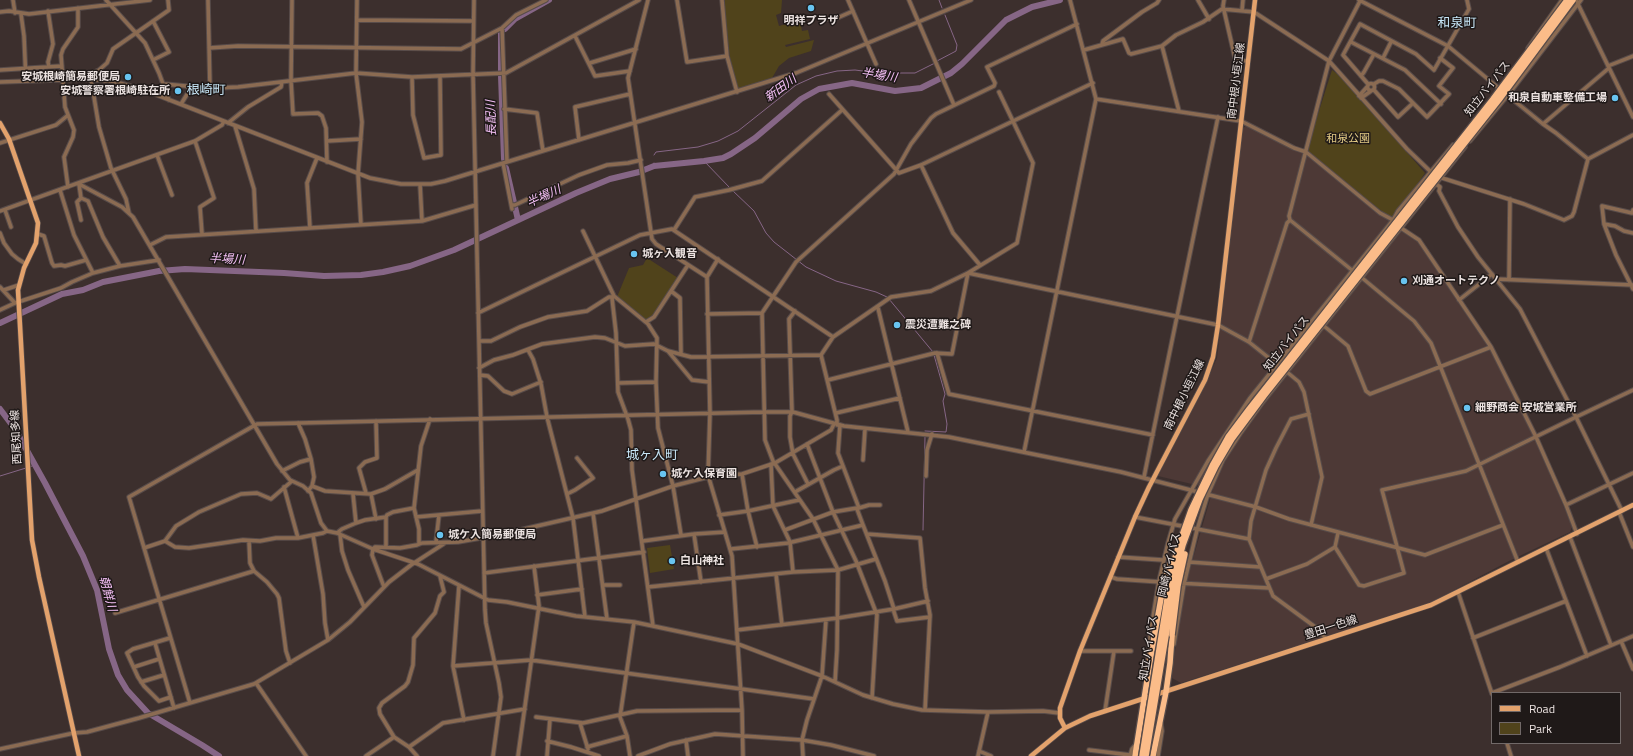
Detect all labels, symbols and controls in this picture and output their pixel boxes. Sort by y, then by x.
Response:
marker: 明祥プラザ [806,3,816,13]
place label: 明祥プラザ [784,14,838,28]
district label: 和泉町 [1438,16,1476,32]
street label: 南中根小垣江線 [1226,42,1248,120]
street label: 知立バイパス [1462,59,1514,119]
water label: 半場川 [860,66,898,86]
place label: 安城根崎簡易郵便局 [21,70,120,84]
marker: 安城根崎簡易郵便局 [123,72,133,82]
water label: 新田川 [762,73,800,105]
district label: 根崎町 [187,83,225,99]
place label: 安城警察署根崎駐在所 [60,84,170,98]
marker: 安城警察署根崎駐在所 [173,86,183,96]
place label: 和泉自動車整備工場 [1508,91,1607,105]
marker: 和泉自動車整備工場 [1610,93,1620,103]
water label: 長配川 [484,100,500,136]
park label: 和泉公園 [1326,132,1370,146]
water label: 半場川 [525,183,563,211]
place label: 城ヶ入観音 [642,247,697,261]
marker: 城ヶ入観音 [629,249,639,259]
water label: 半場川 [209,252,245,268]
place label: 刈通オートテクノ [1412,274,1500,288]
marker: 刈通オートテクノ [1399,276,1409,286]
street label: 知立バイパス [1261,314,1313,374]
place label: 震災遭難之碑 [905,318,971,332]
marker: 震災遭難之碑 [892,320,902,330]
street label: 南中根小垣江線 [1162,358,1208,432]
place label: 細野商会 安城営業所 [1475,401,1576,415]
marker: 細野商会 安城営業所 [1462,403,1472,413]
street label: 西尾知多線 [9,409,25,465]
district label: 城ヶ入町 [626,448,678,464]
place label: 城ケ入保育園 [671,467,737,481]
marker: 城ケ入保育園 [658,469,668,479]
place label: 城ケ入簡易郵便局 [448,528,536,542]
marker: 城ケ入簡易郵便局 [435,530,445,540]
street label: 岡崎バイパス [1156,531,1184,599]
place label: 白山神社 [680,554,724,568]
marker: 白山神社 [667,556,677,566]
water label: 朝鮮川 [95,575,119,613]
street label: 豊田一色線 [1303,613,1359,643]
street label: 知立バイパス [1137,614,1161,682]
legend [1491,692,1621,744]
text: Road [1529,699,1555,718]
text: Park [1529,719,1552,738]

